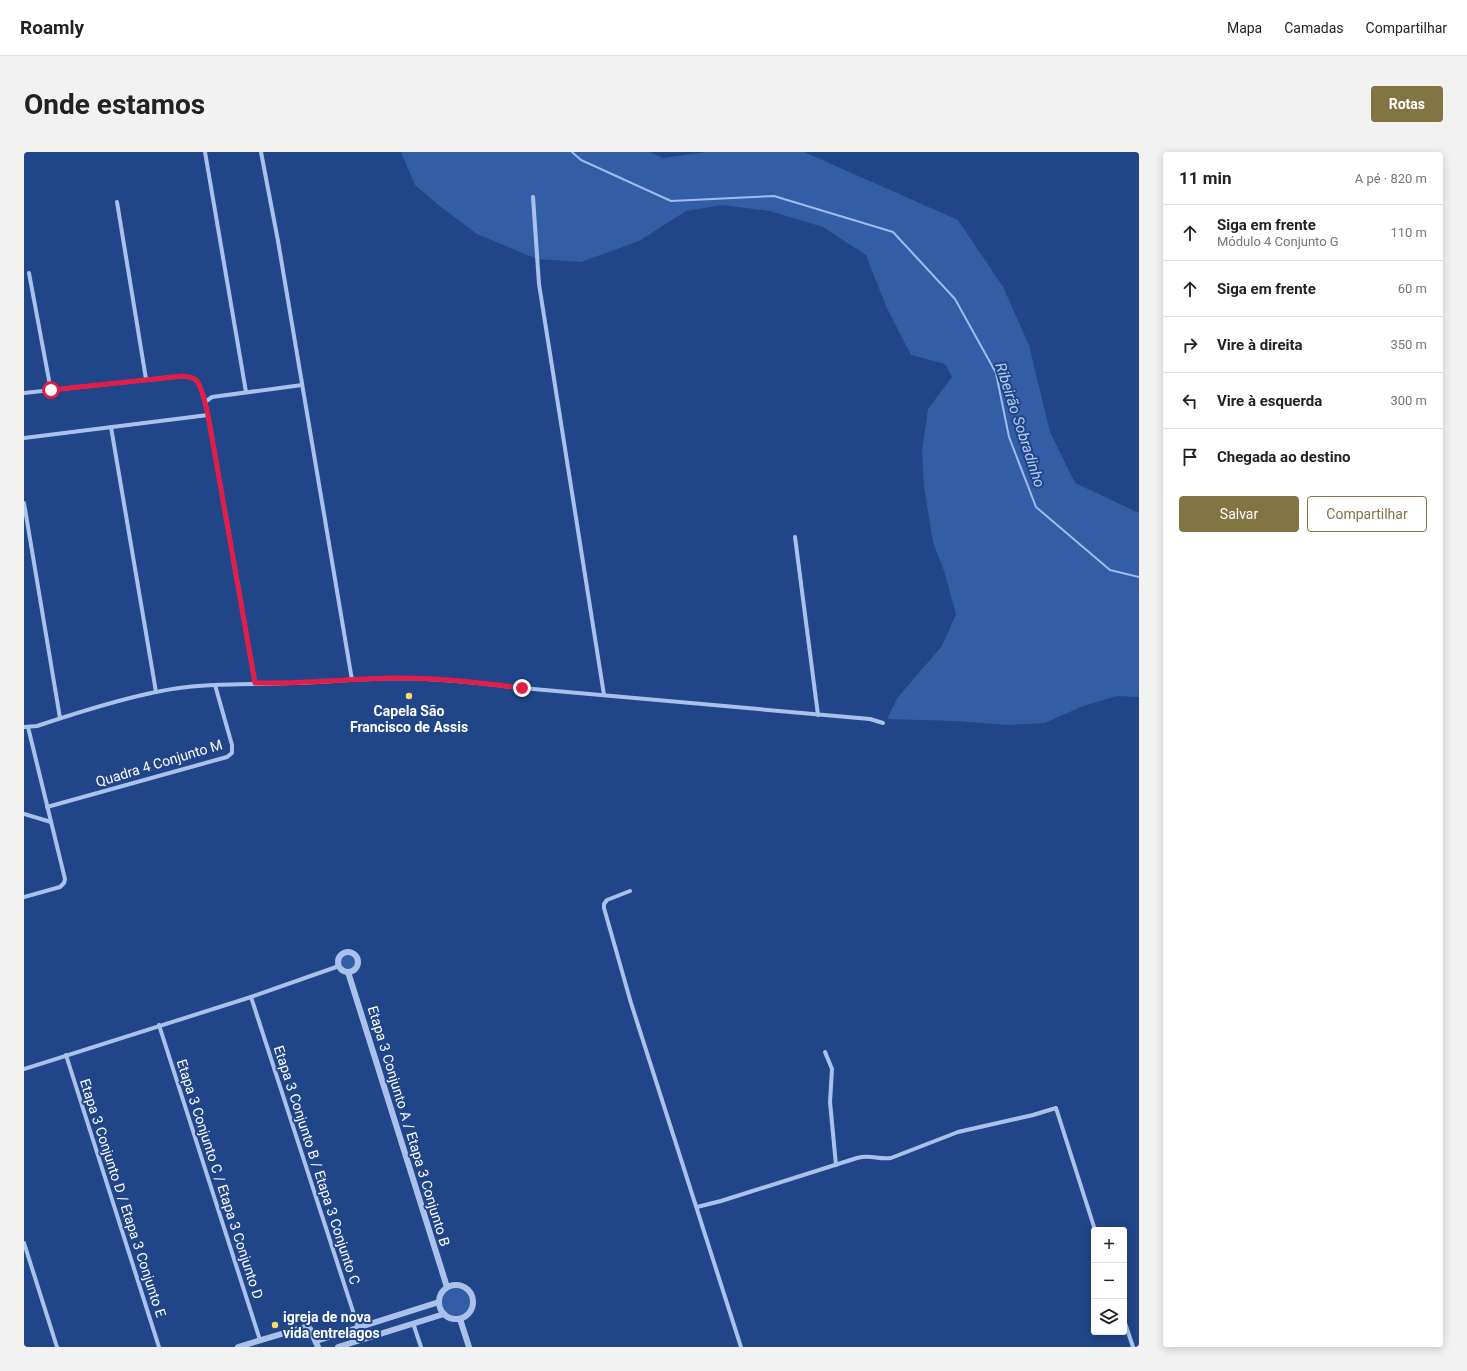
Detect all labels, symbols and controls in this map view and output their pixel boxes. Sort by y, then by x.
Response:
text: Roamly [20,16,84,39]
text: Mapa [1227,20,1262,36]
text: Camadas [1284,20,1344,36]
text: Compartilhar [1366,20,1447,36]
button: Rotas [1371,86,1443,122]
text: Onde estamos [24,88,205,121]
text: 11 min [1179,168,1232,188]
text: A pé · 820 m [1355,171,1427,186]
text: Siga em frente [1217,216,1316,234]
icon: ahead [1179,222,1201,244]
text: 110 m [1390,225,1427,240]
text: Módulo 4 Conjunto G [1217,234,1339,249]
icon: ahead [1179,278,1201,300]
text: Siga em frente [1217,280,1316,298]
text: 60 m [1398,281,1427,296]
icon: right [1179,334,1201,356]
text: Vire à direita [1217,336,1303,354]
text: 350 m [1390,337,1427,352]
water label: Ribeirão Sobradinho [991,360,1049,490]
route start [42,381,60,399]
icon: left [1179,390,1201,412]
text: Vire à esquerda [1217,392,1322,410]
text: 300 m [1390,393,1427,408]
icon: arrive [1179,446,1201,468]
text: Chegada ao destino [1217,448,1351,466]
button: Salvar [1179,496,1299,532]
button: Compartilhar [1307,496,1427,532]
route end [513,679,531,697]
marker: Capela São Francisco de Assis [404,691,414,701]
place label: Capela São Francisco de Assis [350,703,468,735]
street label: Quadra 4 Conjunto M [94,736,224,790]
street label: Etapa 3 Conjunto A / Etapa 3 Conjunto B [365,1004,453,1248]
street label: Etapa 3 Conjunto B / Etapa 3 Conjunto C [271,1043,363,1287]
street label: Etapa 3 Conjunto C / Etapa 3 Conjunto D [174,1057,266,1301]
street label: Etapa 3 Conjunto D / Etapa 3 Conjunto E [77,1077,169,1319]
map controls [1091,1227,1127,1335]
button: + [1091,1227,1127,1263]
button: − [1091,1263,1127,1299]
button: layers [1091,1299,1127,1335]
place label: igreja de nova vida entrelagos [283,1309,380,1341]
marker: igreja de nova vida entrelagos [270,1320,280,1330]

